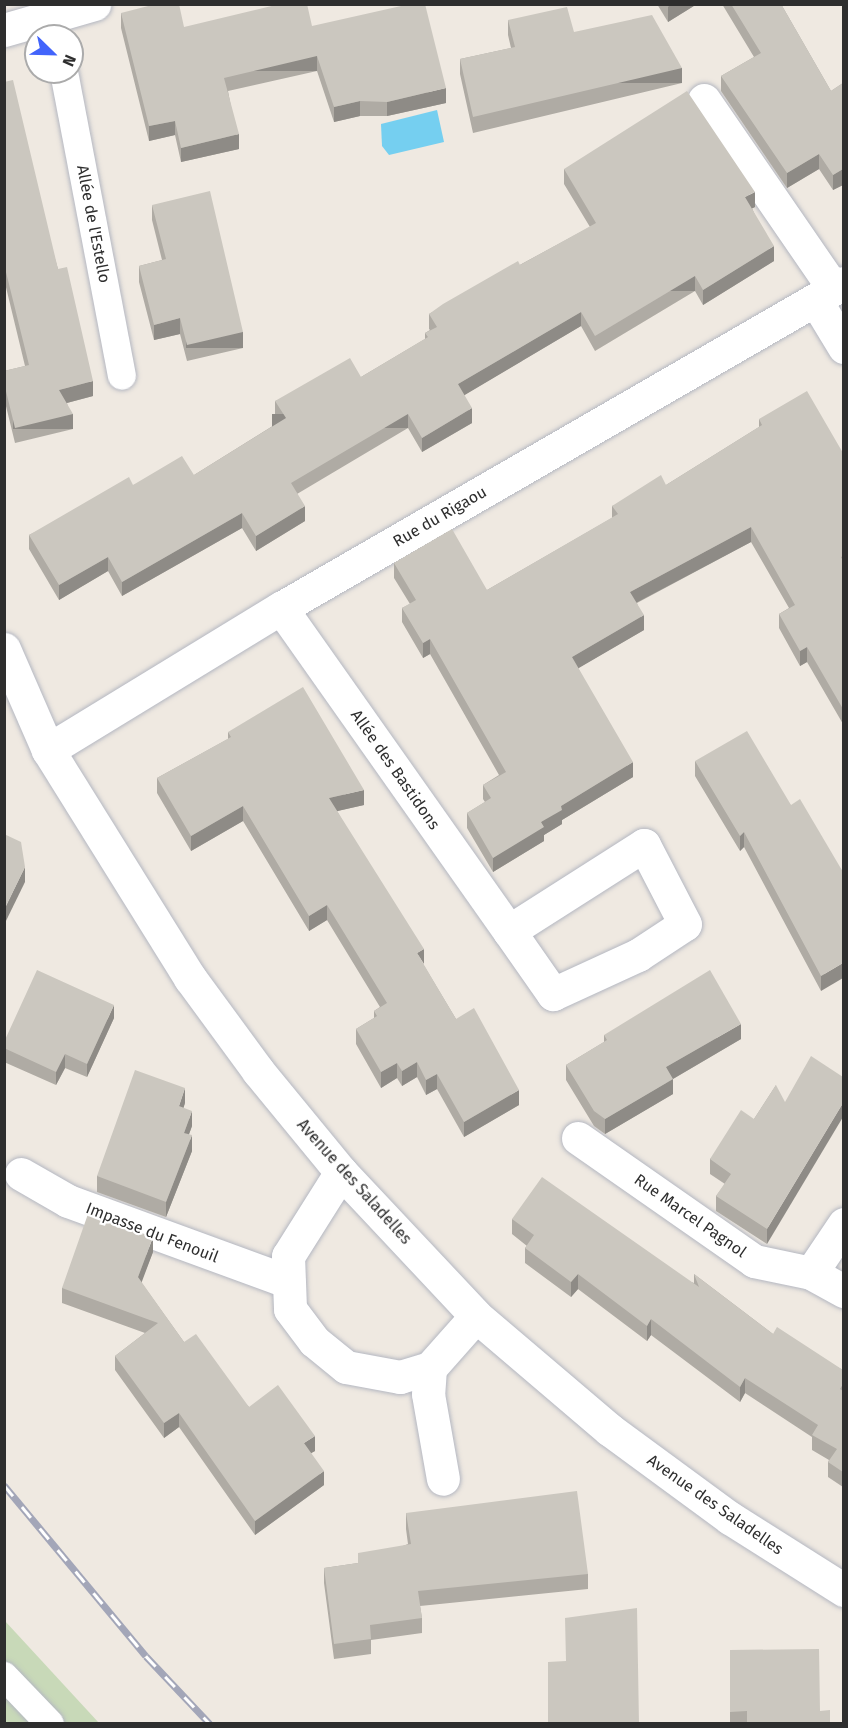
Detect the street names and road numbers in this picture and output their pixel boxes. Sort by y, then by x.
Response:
street label: Allée de l'Estello [72,164,114,284]
street label: Rue du Rigaou [390,483,490,551]
street label: Allée des Bastidons [346,706,444,834]
street label: Avenue des Saladelles [293,1115,415,1249]
street label: Rue Marcel Pagnol [630,1170,750,1262]
street label: Impasse du Fenouil [83,1199,221,1267]
street label: Avenue des Saladelles [643,1451,787,1559]

